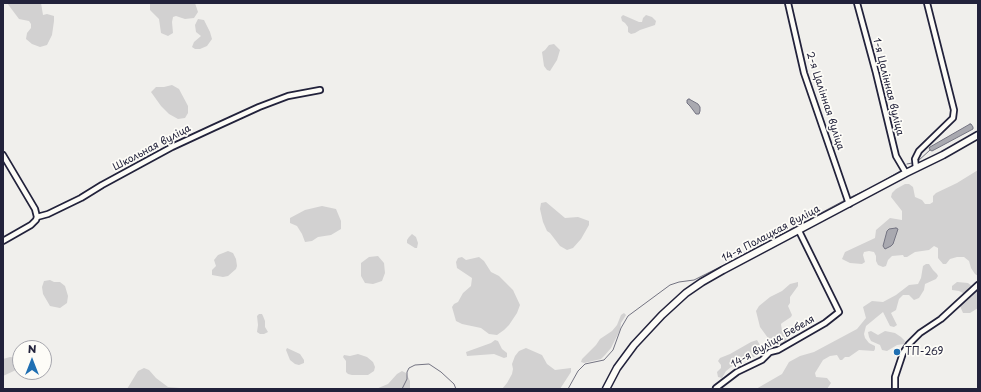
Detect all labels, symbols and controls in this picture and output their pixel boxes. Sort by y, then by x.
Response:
street label: 1-я Цалінная вуліца [870,37,906,137]
street label: 2-я Цалінная вуліца [803,50,847,152]
street label: Школьная вуліца [111,122,193,174]
street label: 14-я Полацкая вуліца [720,203,822,265]
street label: 14-я вуліца Бебеля [729,313,817,371]
north arrow [12,340,52,380]
text: N [28,340,36,357]
place label: ТП-269 [905,346,943,358]
marker: ТП-269 [892,347,902,357]

